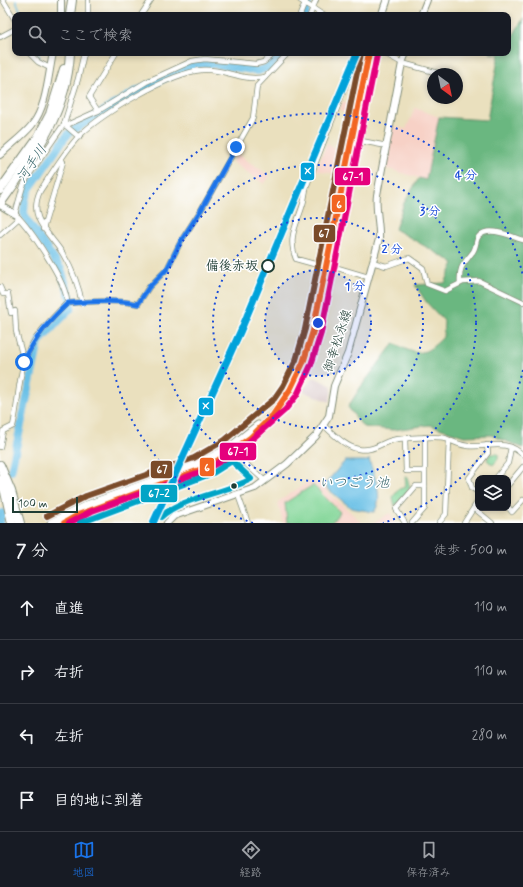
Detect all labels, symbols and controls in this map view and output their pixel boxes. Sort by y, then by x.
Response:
search box [12,12,511,56]
icon: search [26,23,48,45]
text: ここで検索 [58,26,133,46]
north arrow [427,68,463,104]
route end [227,138,245,156]
water label: 河手川 [13,142,51,186]
line badge: X [300,162,315,181]
text: X [305,165,312,179]
line badge: 67-1 [334,167,371,186]
text: 4 分 [455,168,477,184]
text: 67-1 [342,170,364,184]
line badge: 6 [331,194,346,213]
text: 6 [336,198,342,212]
text: 3 分 [420,204,440,220]
line badge: 67 [313,224,336,243]
text: 67 [318,227,330,241]
text: 2 分 [381,242,403,258]
place label: 備後赤坂 [206,258,258,275]
marker: 備後赤坂 [261,259,275,273]
text: 1 分 [345,279,365,295]
street label: 御幸松永線 [320,307,356,375]
centre of rings [311,316,325,330]
route start [15,353,33,371]
line badge: X [198,397,214,416]
text: X [203,400,210,414]
line badge: 67-1 [219,442,257,461]
text: 67-1 [227,445,249,459]
line badge: 6 [199,457,215,477]
line badge: 67 [150,460,173,479]
text: 6 [204,461,210,475]
text: 67 [156,463,168,477]
water label: いつごう池 [319,474,390,492]
map controls [475,475,511,511]
button: layers [475,475,511,511]
unlabelled marker [229,481,239,491]
line badge: 67-2 [140,484,178,503]
text: 67-2 [148,487,170,501]
scale bar [12,495,78,514]
text: 100 m [18,497,48,511]
text: 7 分 [16,540,48,562]
text: 徒歩 · 500 m [434,542,507,559]
icon: ahead [16,597,38,619]
text: 直進 [54,599,84,619]
text: 110 m [474,599,507,616]
icon: right [16,661,38,683]
text: 右折 [54,663,84,683]
text: 110 m [474,663,507,680]
icon: left [16,725,38,747]
text: 左折 [54,727,84,747]
text: 280 m [472,727,507,744]
icon: arrive [16,789,38,811]
text: 目的地に到着 [54,791,144,811]
tab: 地図 [73,839,95,880]
tab: 経路 [240,839,262,880]
tab: 保存済み [407,839,451,880]

